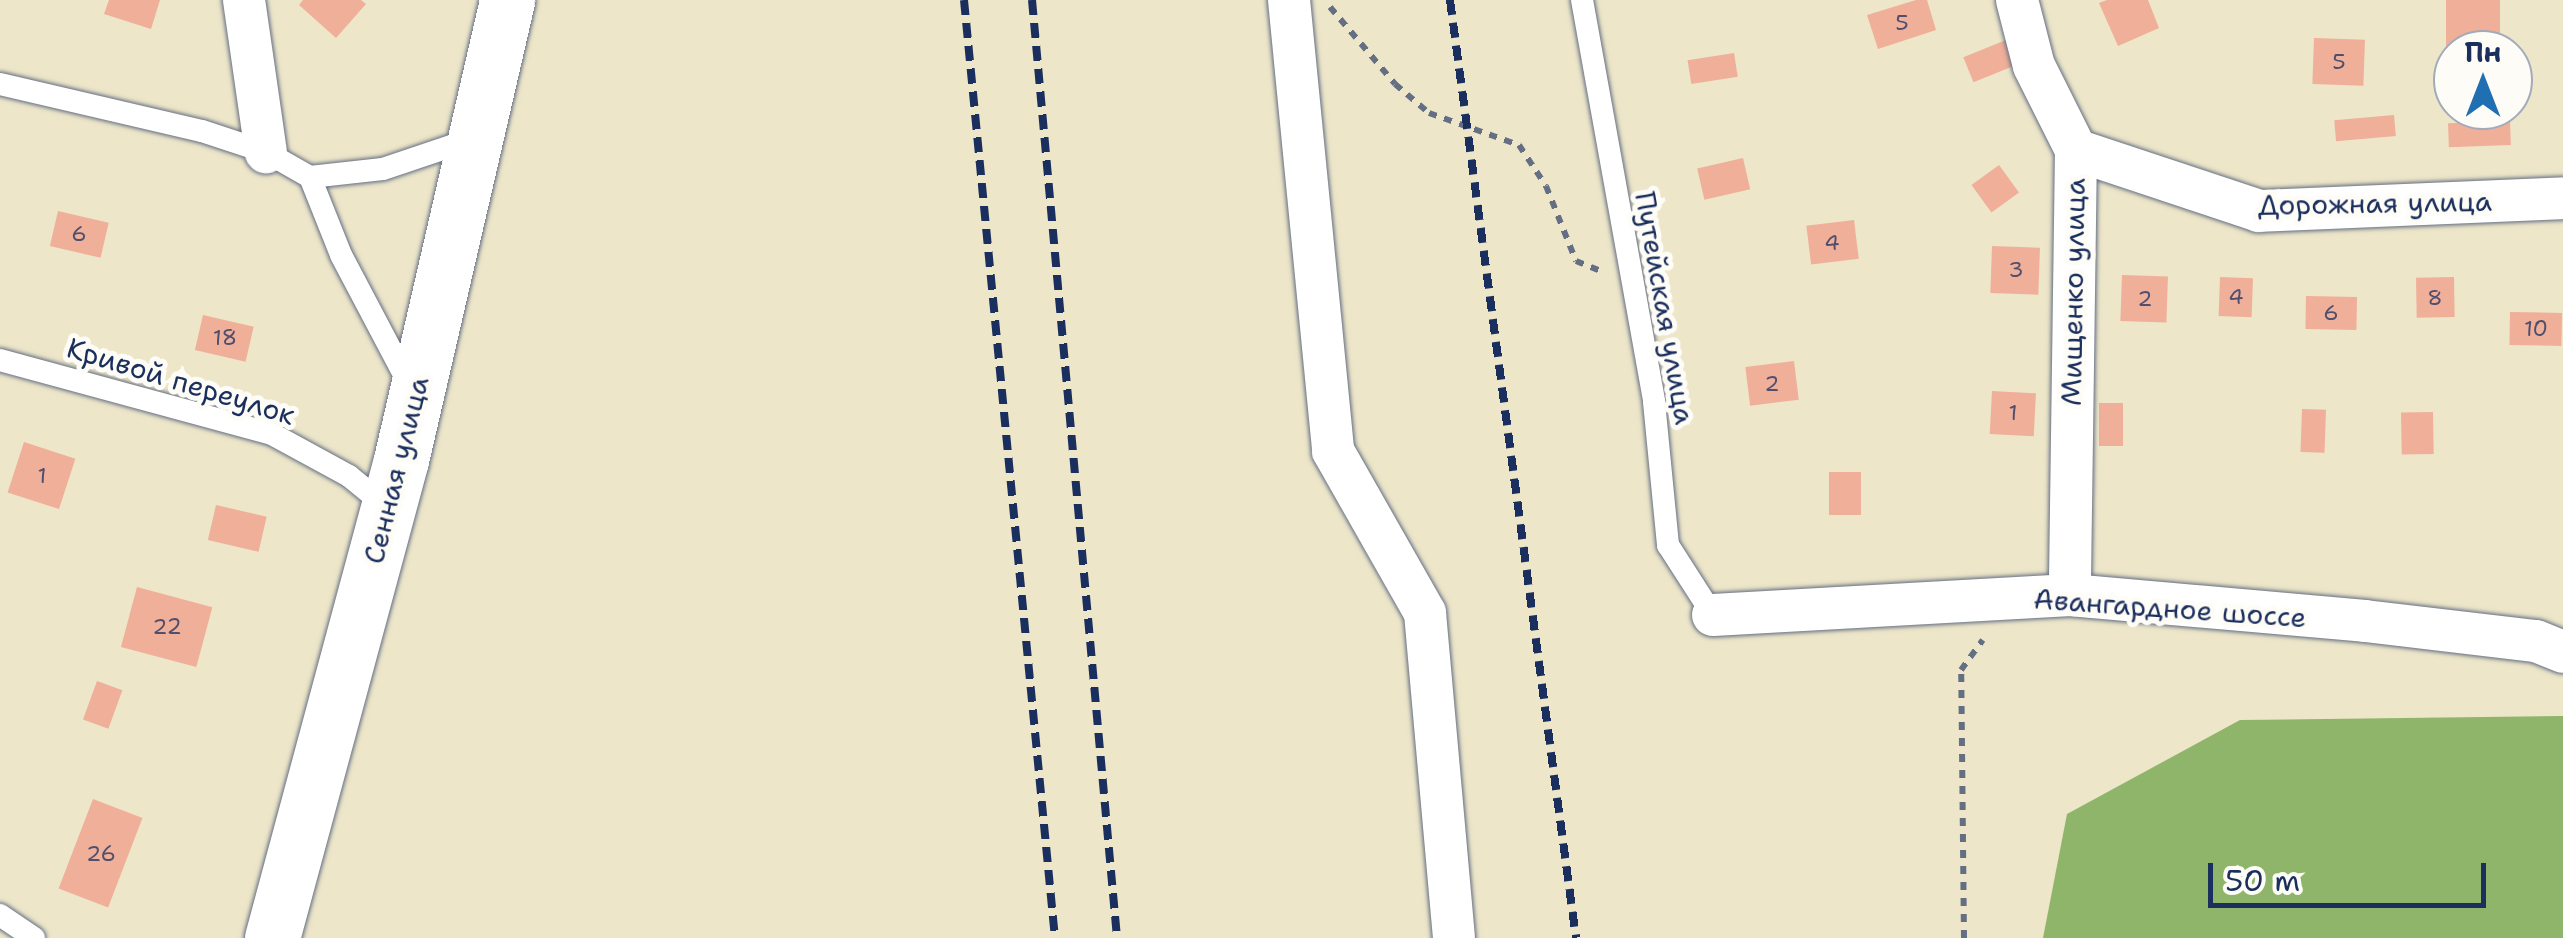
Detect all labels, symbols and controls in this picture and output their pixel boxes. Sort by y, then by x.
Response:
house number: 5 [1895,10,1909,36]
north arrow [2433,30,2533,130]
text: Пн [2465,33,2502,71]
house number: 5 [2332,49,2346,75]
street label: Мищенко улица [2054,178,2092,406]
street label: Дорожная улица [2258,184,2492,222]
street label: Путейская улица [1628,189,1702,427]
house number: 6 [71,221,87,247]
house number: 4 [1824,230,1840,256]
house number: 3 [2008,257,2024,283]
house number: 4 [2228,284,2244,310]
house number: 8 [2427,285,2443,311]
house number: 2 [2137,286,2153,312]
house number: 6 [2323,300,2339,326]
house number: 10 [2524,316,2548,342]
house number: 18 [213,325,237,351]
street label: Кривой переулок [63,330,299,432]
house number: 2 [1764,371,1780,397]
street label: Сенная улица [356,373,436,567]
house number: 1 [2008,400,2018,426]
house number: 1 [37,463,47,489]
street label: Авангардное шоссе [2032,582,2308,634]
house number: 22 [152,614,182,640]
house number: 26 [86,841,116,867]
scale bar [2213,843,2490,905]
text: 50 m [2225,860,2300,901]

